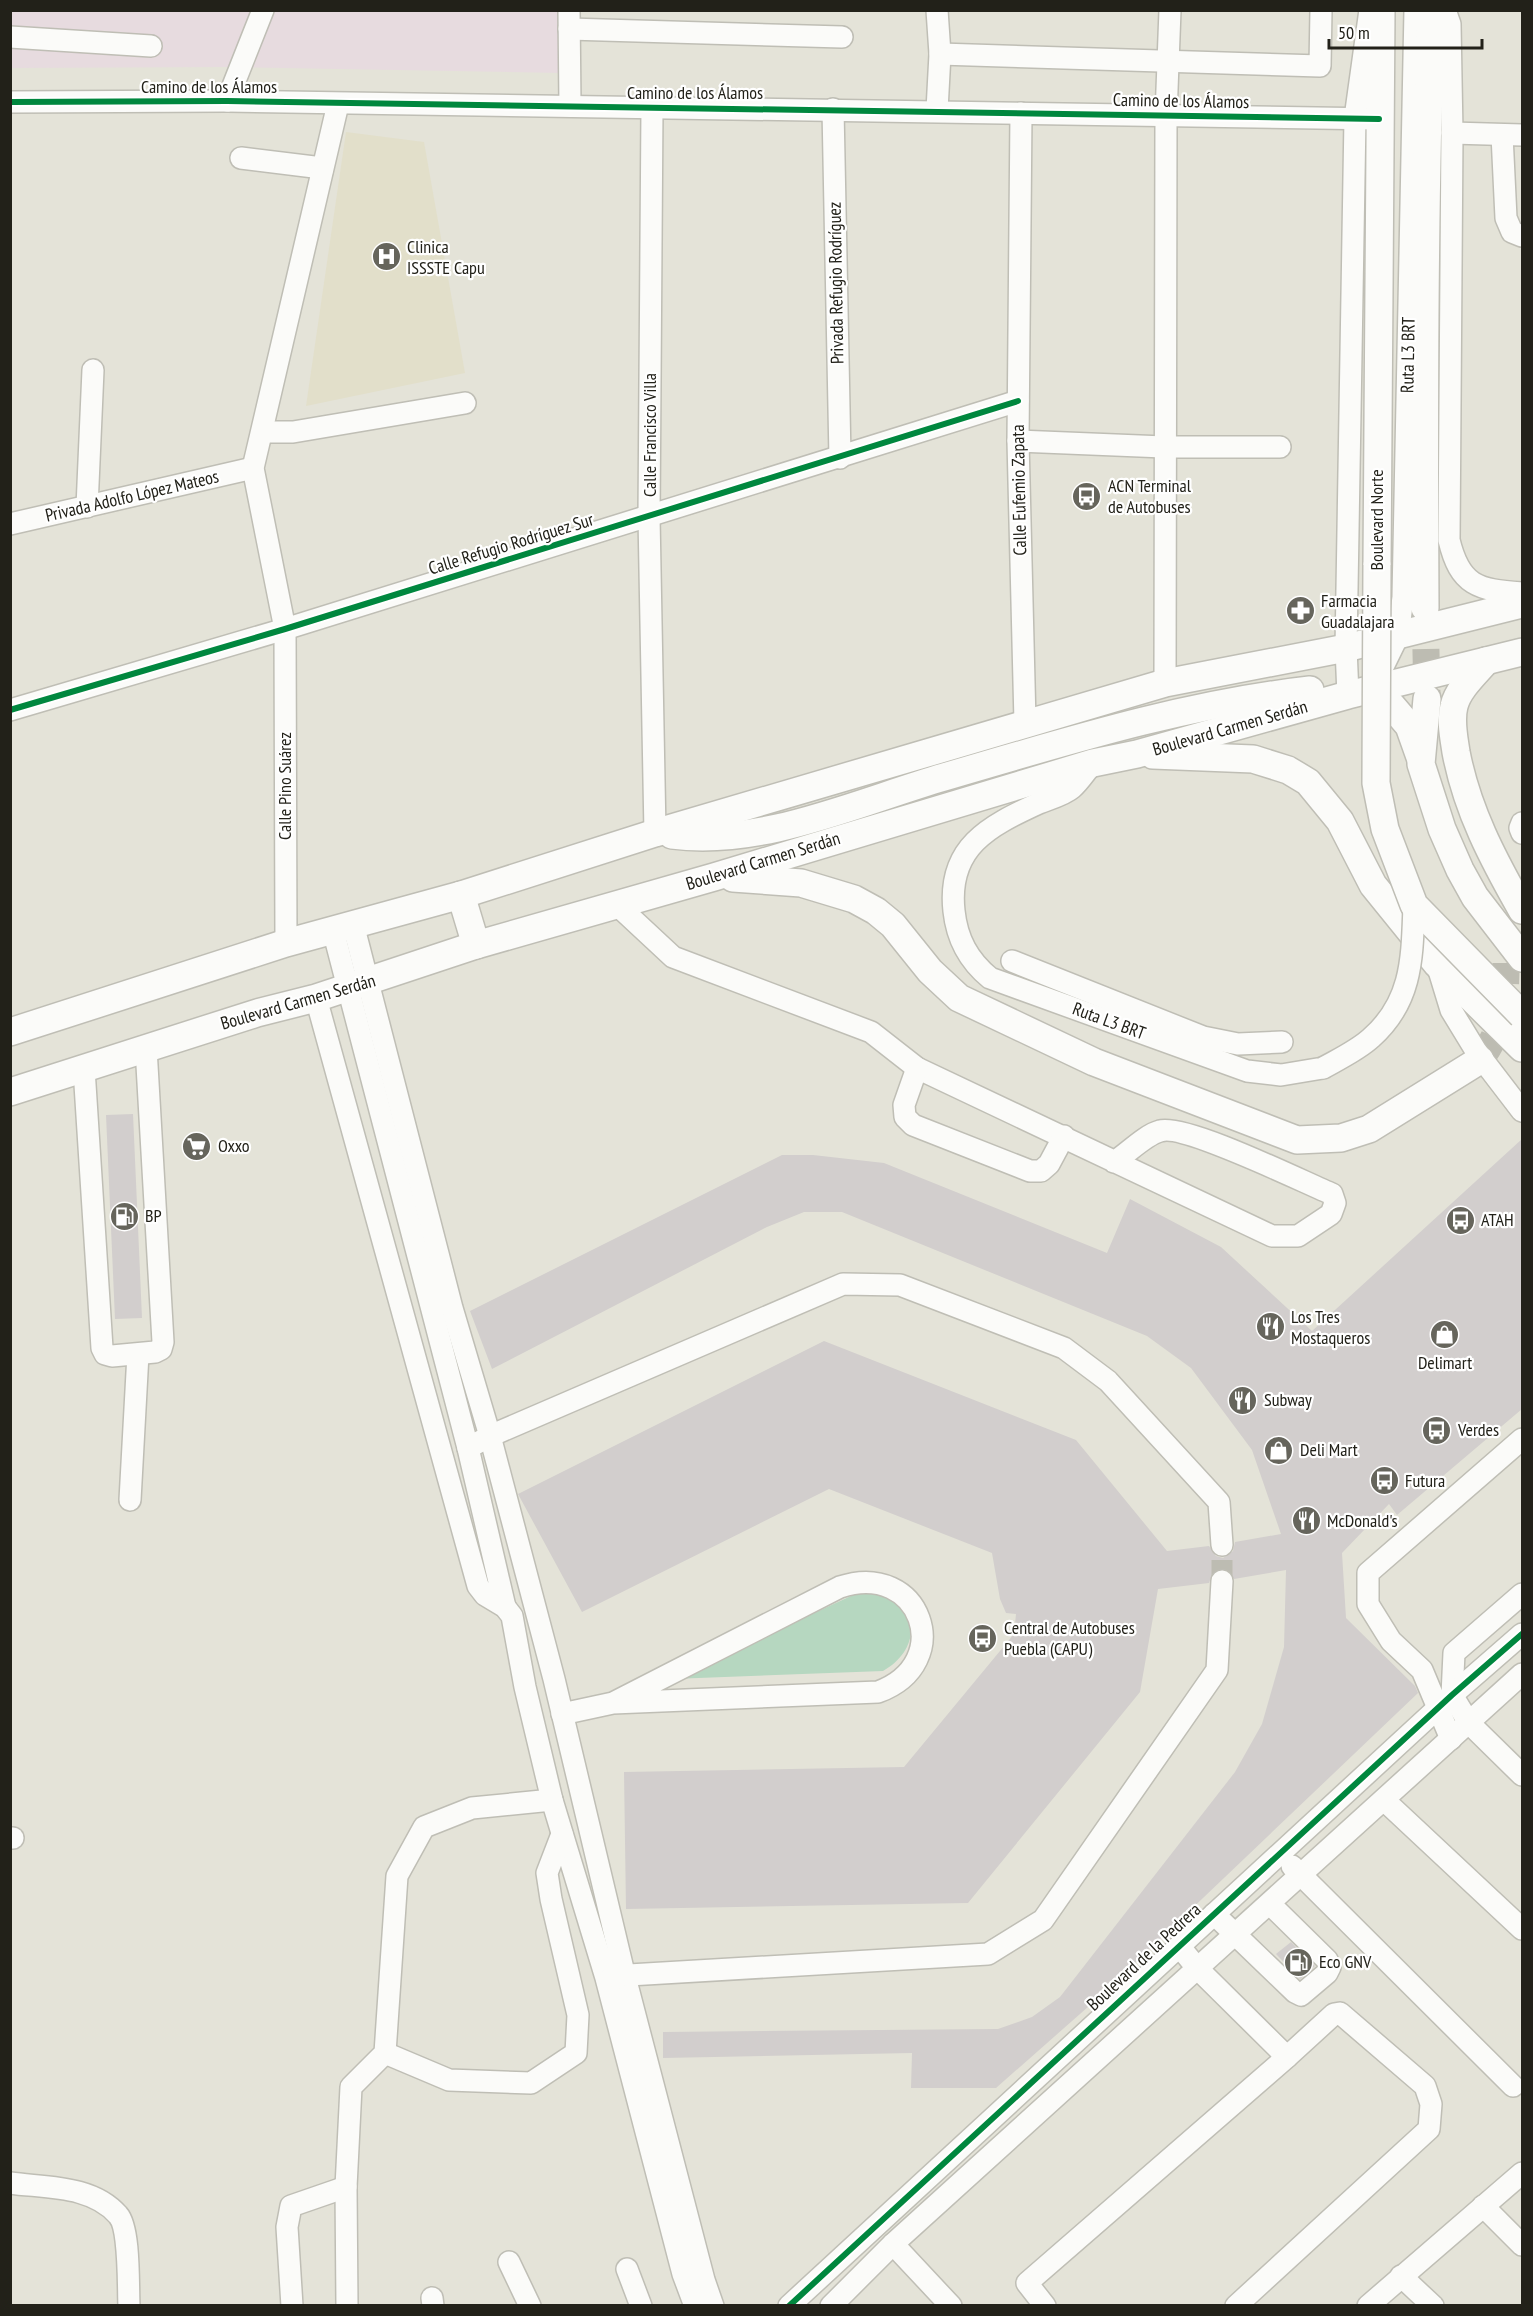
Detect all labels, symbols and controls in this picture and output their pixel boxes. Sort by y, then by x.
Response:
scale bar [1329,12,1482,50]
text: 50 m [1338,21,1370,44]
street label: Camino de los Álamos [141,75,277,98]
street label: Camino de los Álamos [627,81,763,104]
street label: Camino de los Álamos [1113,88,1249,113]
street label: Privada Refugio Rodríguez [823,202,848,364]
place label: Clinica ISSSTE Capu [407,235,485,279]
hospital icon: Clinica ISSSTE Capu [370,241,402,273]
street label: Ruta L3 BRT [1395,317,1420,393]
street label: Calle Francisco Villa [638,373,661,497]
street label: Calle Eufemio Zapata [1006,424,1031,556]
street label: Privada Adolfo López Mateos [43,464,221,527]
street label: Boulevard Norte [1365,469,1388,571]
place label: ACN Terminal de Autobuses [1108,474,1192,518]
bus stop icon: ACN Terminal de Autobuses [1071,480,1103,512]
street label: Calle Refugio Rodríguez Sur [426,507,596,580]
place label: Farmacia Guadalajara [1321,589,1394,633]
pharmacy icon: Farmacia Guadalajara [1284,595,1316,627]
street label: Boulevard Carmen Serdán [1150,694,1310,761]
street label: Calle Pino Suárez [273,732,296,840]
street label: Boulevard Carmen Serdán [683,826,843,895]
street label: Boulevard Carmen Serdán [218,968,378,1035]
street label: Ruta L3 BRT [1069,997,1149,1044]
supermarket icon: Oxxo [181,1130,213,1162]
place label: Oxxo [218,1134,250,1157]
fuel station icon: BP [108,1200,140,1232]
place label: BP [145,1204,162,1227]
bus stop icon: ATAH [1444,1204,1476,1236]
place label: ATAH [1481,1208,1514,1231]
place label: Los Tres Mostaqueros [1291,1305,1370,1349]
restaurant icon: Los Tres Mostaqueros [1254,1311,1286,1343]
shop icon: Delimart [1429,1318,1461,1350]
place label: Delimart [1418,1351,1472,1374]
restaurant icon: Subway [1227,1384,1259,1416]
place label: Subway [1264,1388,1312,1411]
bus stop icon: Verdes [1421,1414,1453,1446]
place label: Verdes [1457,1418,1499,1441]
shop icon: Deli Mart [1263,1434,1295,1466]
place label: Deli Mart [1300,1438,1358,1461]
bus stop icon: Futura [1368,1465,1400,1497]
place label: Futura [1405,1469,1445,1492]
restaurant icon: McDonald's [1290,1505,1322,1537]
place label: McDonald's [1327,1509,1398,1532]
place label: Central de Autobuses Puebla (CAPU) [1004,1616,1135,1660]
bus stop icon: Central de Autobuses Puebla (CAPU) [967,1622,999,1654]
street label: Boulevard de la Pedrera [1082,1898,1206,2015]
fuel station icon: Eco GNV [1282,1946,1314,1978]
place label: Eco GNV [1319,1950,1372,1973]

